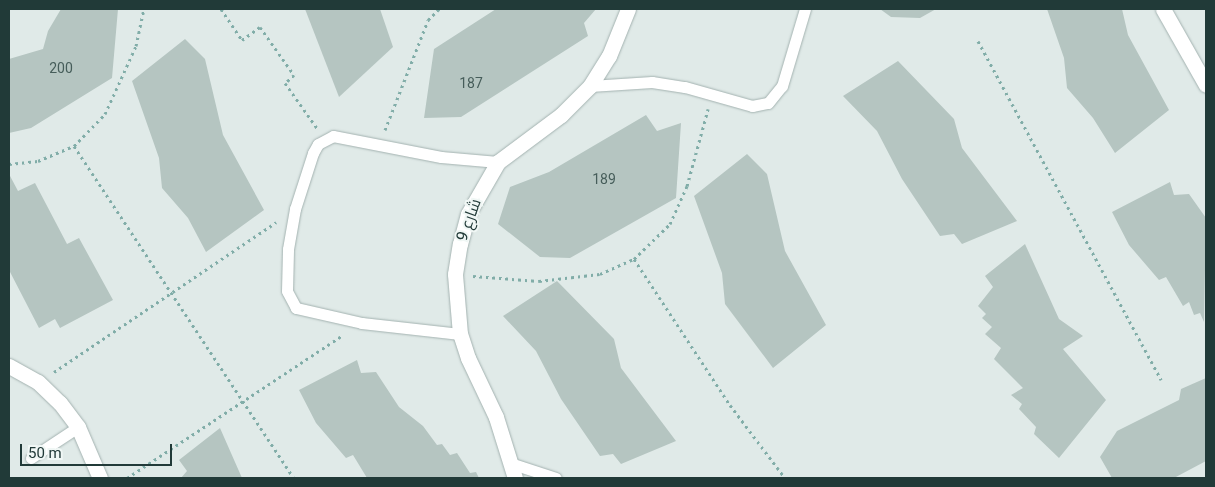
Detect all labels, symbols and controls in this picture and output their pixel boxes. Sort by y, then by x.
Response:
house number: 200 [49,60,73,76]
house number: 187 [459,75,483,91]
house number: 189 [592,171,616,187]
street label: شارع 9 [452,196,486,244]
scale bar [22,434,175,466]
text: 50 m [28,444,62,462]

